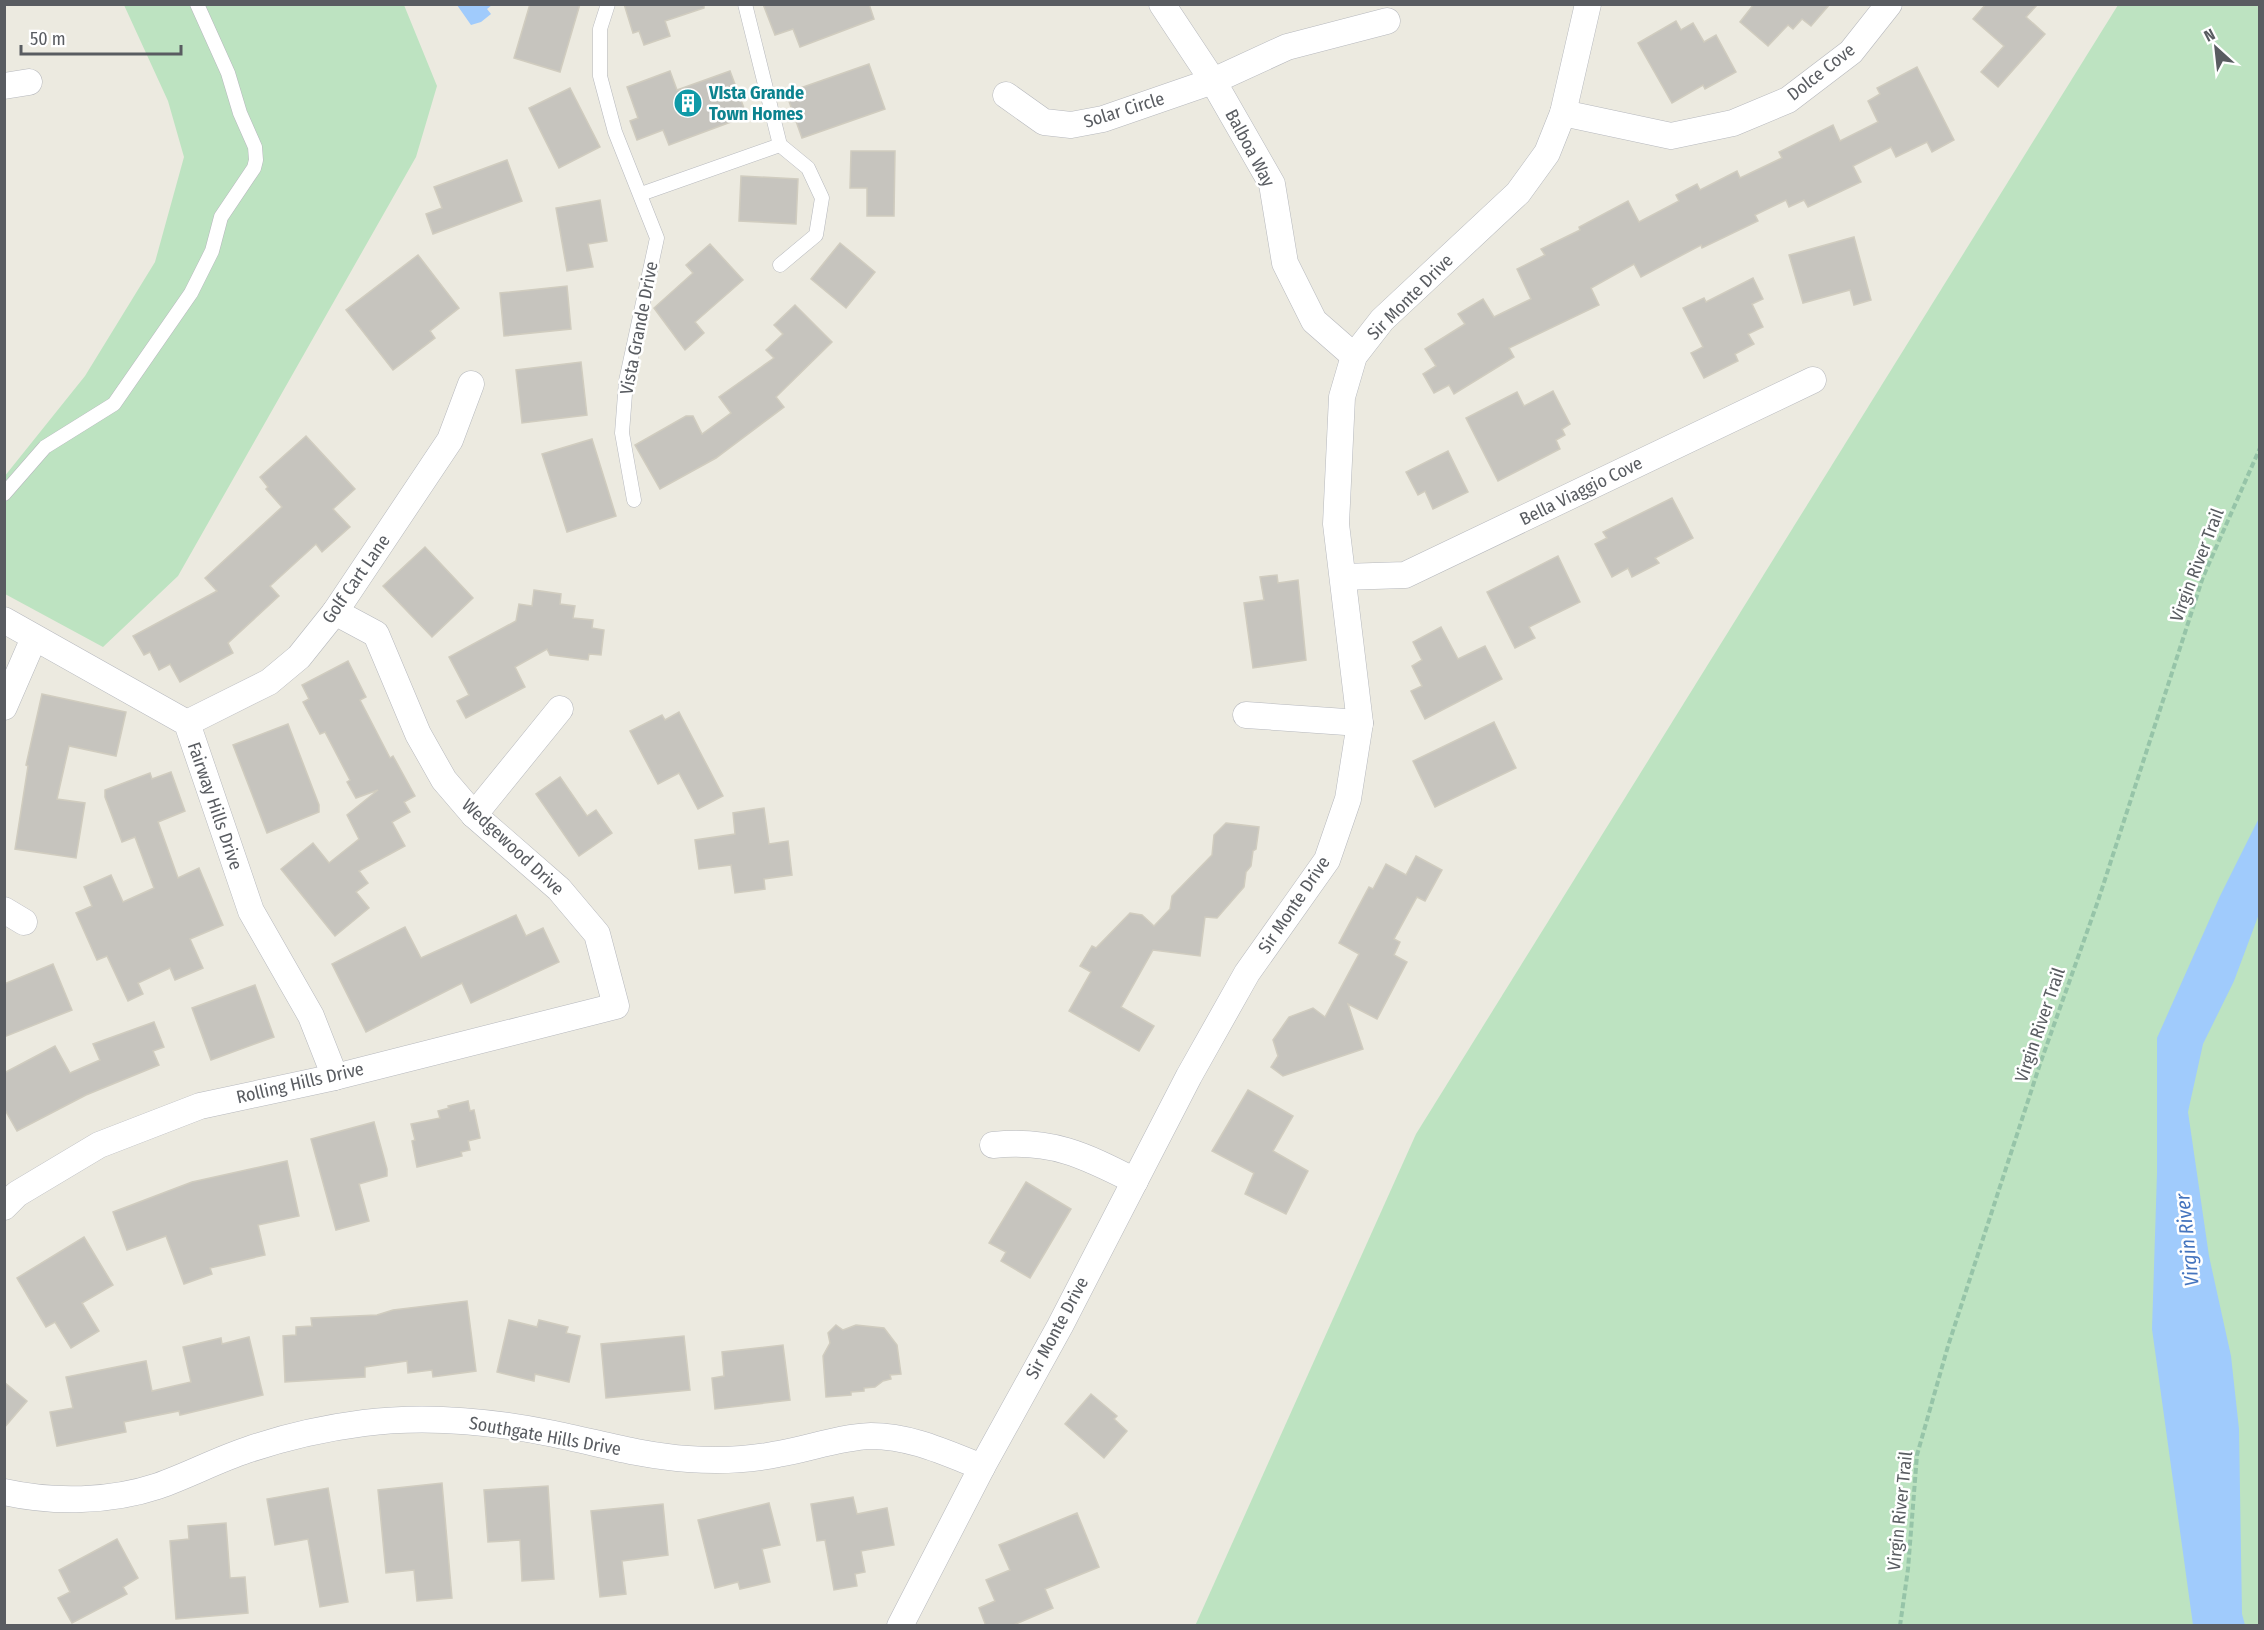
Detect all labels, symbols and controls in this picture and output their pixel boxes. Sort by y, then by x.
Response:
scale bar [21,18,182,56]
north arrow [2186,18,2246,78]
text: N [2201,24,2218,46]
text: 50 m [30,28,66,50]
street label: Dolce Cove [1783,39,1859,105]
place label: VIsta Grande Town Homes [708,82,804,125]
building icon: VIsta Grande Town Homes [672,87,704,119]
street label: Solar Circle [1081,87,1167,133]
street label: Balboa Way [1220,105,1280,191]
street label: Sir Monte Drive [1362,249,1458,345]
street label: Vista Grande Drive [615,259,663,397]
street label: Bella Viaggio Cove [1516,452,1646,530]
street label: Virgin River Trail [2165,505,2229,625]
street label: Golf Cart Lane [317,530,395,628]
street label: Fairway Hills Drive [183,739,247,873]
street label: Wedgewood Drive [457,794,569,900]
street label: Sir Monte Drive [1253,852,1335,958]
street label: Virgin River Trail [2010,965,2070,1085]
street label: Rolling Hills Drive [234,1058,366,1108]
water label: Virgin River [2170,1191,2204,1288]
street label: Sir Monte Drive [1021,1273,1093,1383]
street label: Southgate Hills Drive [467,1412,623,1460]
street label: Virgin River Trail [1883,1450,1917,1572]

